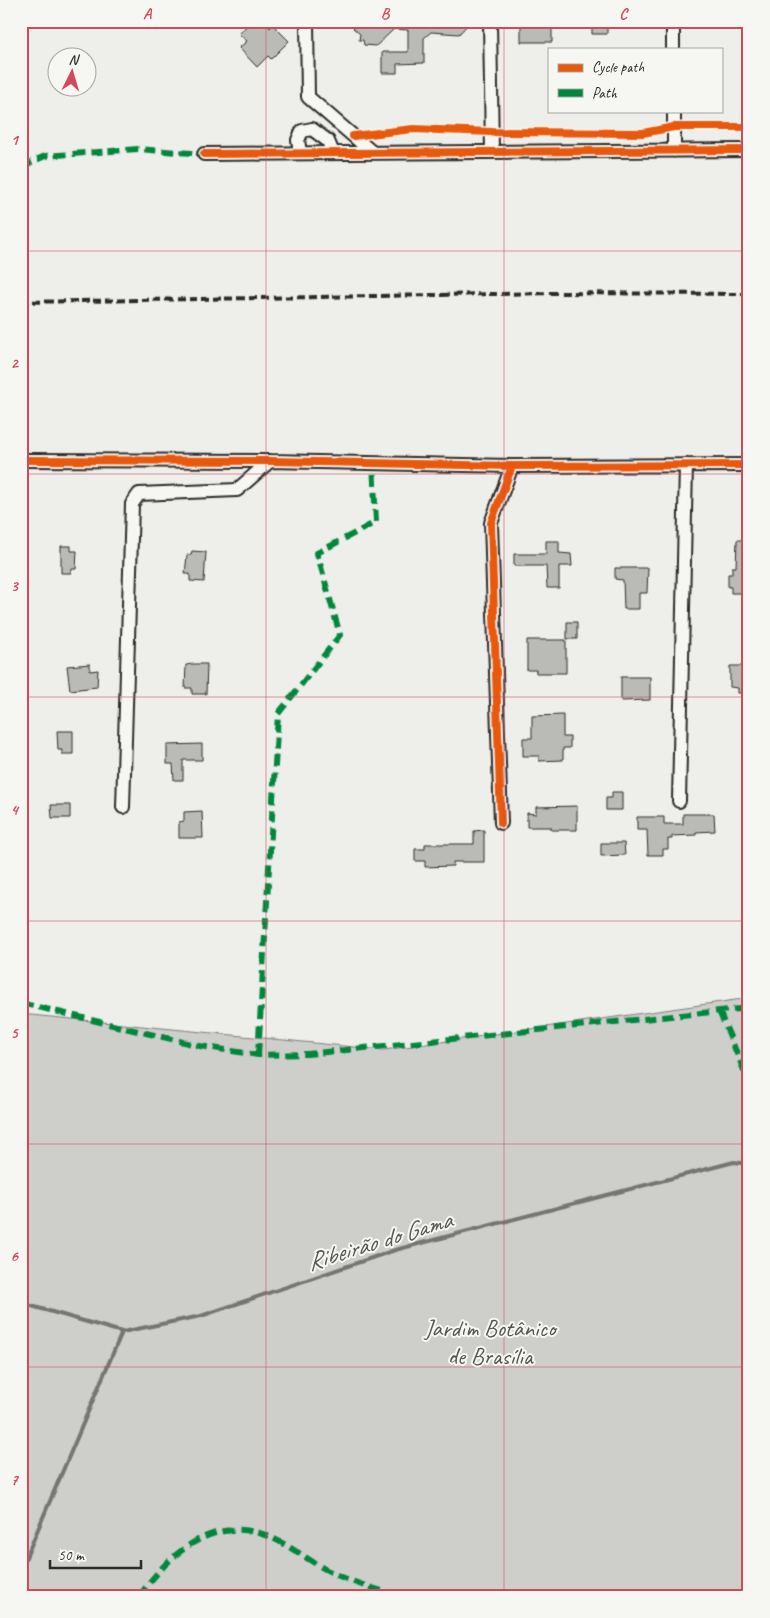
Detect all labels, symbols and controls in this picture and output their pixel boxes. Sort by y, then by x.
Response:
text: A [143,4,153,24]
text: B [381,4,391,24]
text: C [619,4,629,24]
north arrow [48,48,98,98]
legend [548,48,722,112]
text: N [68,51,80,69]
text: Cycle path [592,58,644,77]
text: Path [592,84,618,103]
text: 1 [10,130,19,150]
text: 2 [10,353,19,373]
text: 3 [10,576,19,596]
text: 4 [10,800,19,820]
text: 5 [11,1023,20,1043]
water label: Ribeirão do Gama [303,1203,458,1278]
text: 6 [10,1246,19,1266]
park label: Jardim Botânico de Brasília [424,1313,558,1371]
text: 7 [10,1470,19,1490]
scale bar [50,1538,141,1570]
text: 50 m [58,1546,85,1565]

